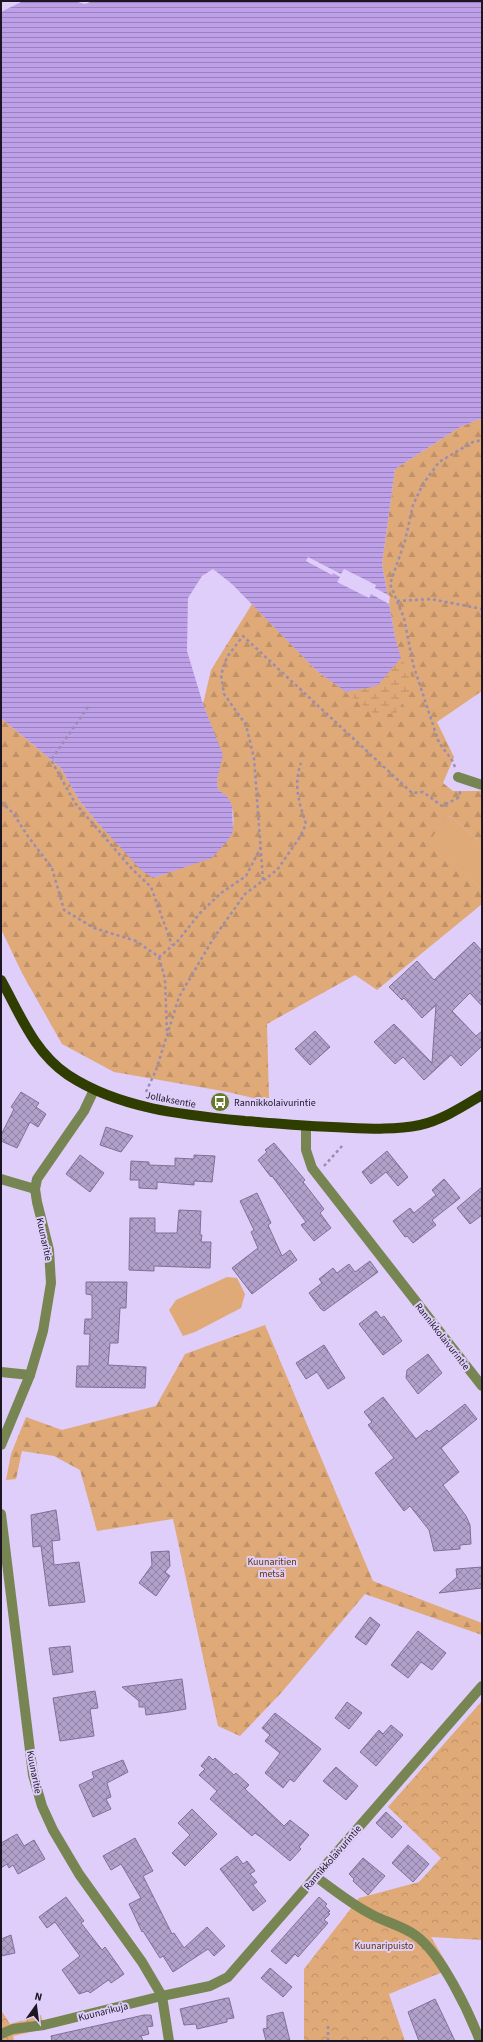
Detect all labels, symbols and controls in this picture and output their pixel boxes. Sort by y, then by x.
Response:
street label: Jollaksentie [145,1088,197,1112]
bus stop icon: Rannikkolaivurintie [209,1091,231,1113]
place label: Rannikkolaivurintie [234,1096,316,1110]
street label: Kuunaritie [33,1216,55,1262]
street label: Rannikkolaivurintie [412,1300,473,1373]
park label: Kuunaritien metsä [247,1555,297,1581]
street label: Kuunaritie [23,1749,45,1795]
street label: Rannikkolaivurintie [301,1822,365,1893]
park label: Kuunaripuisto [354,1939,414,1953]
north arrow [16,1986,56,2026]
text: N [33,1989,44,2005]
street label: Kuunarikuja [77,1999,130,2025]

